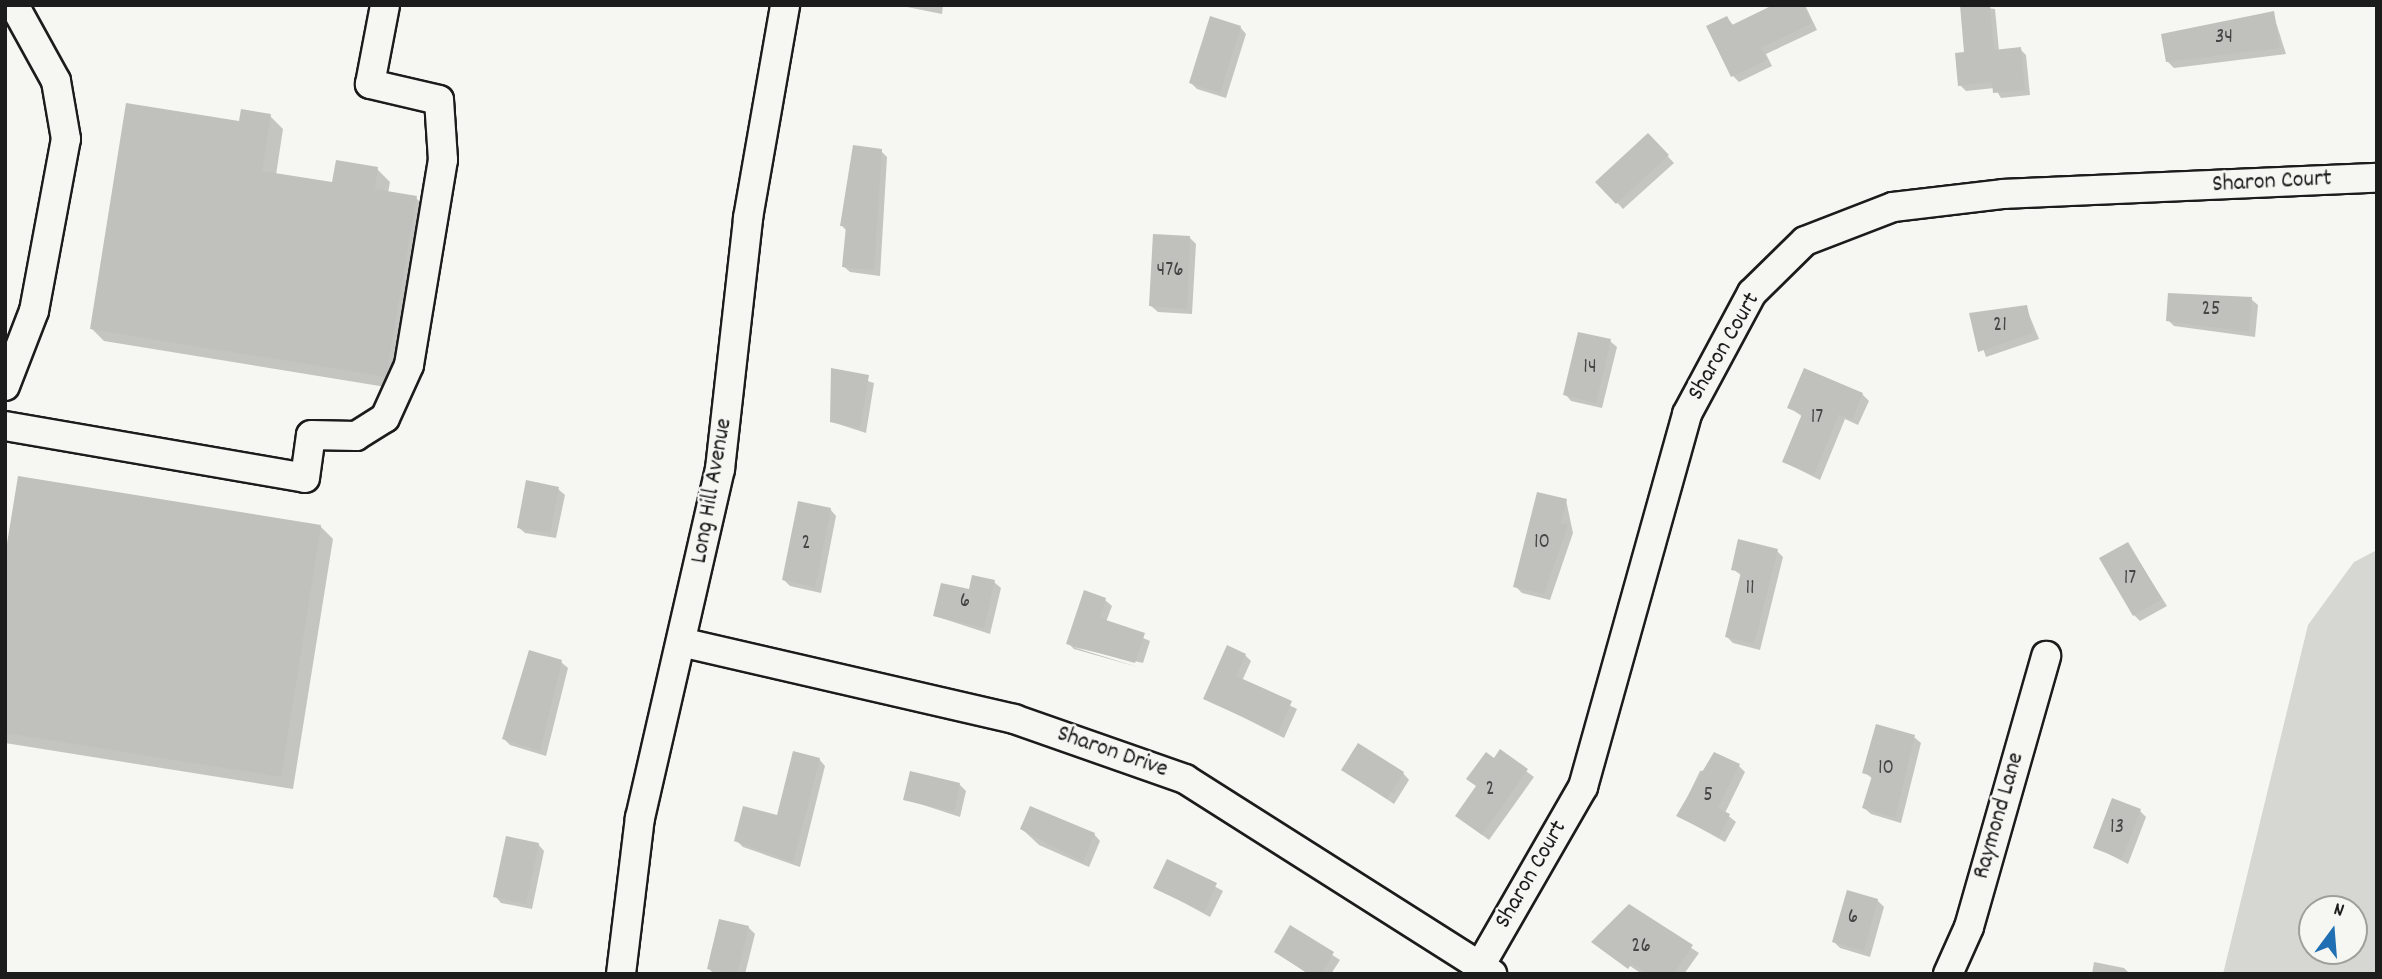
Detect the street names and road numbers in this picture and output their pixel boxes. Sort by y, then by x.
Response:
street label: Sharon Court [2212,165,2332,201]
street label: Sharon Court [1683,288,1767,406]
street label: Long Hill Avenue [686,416,740,566]
street label: Sharon Drive [1053,721,1171,785]
street label: Raymond Lane [1968,749,2032,883]
street label: Sharon Court [1490,816,1574,934]

